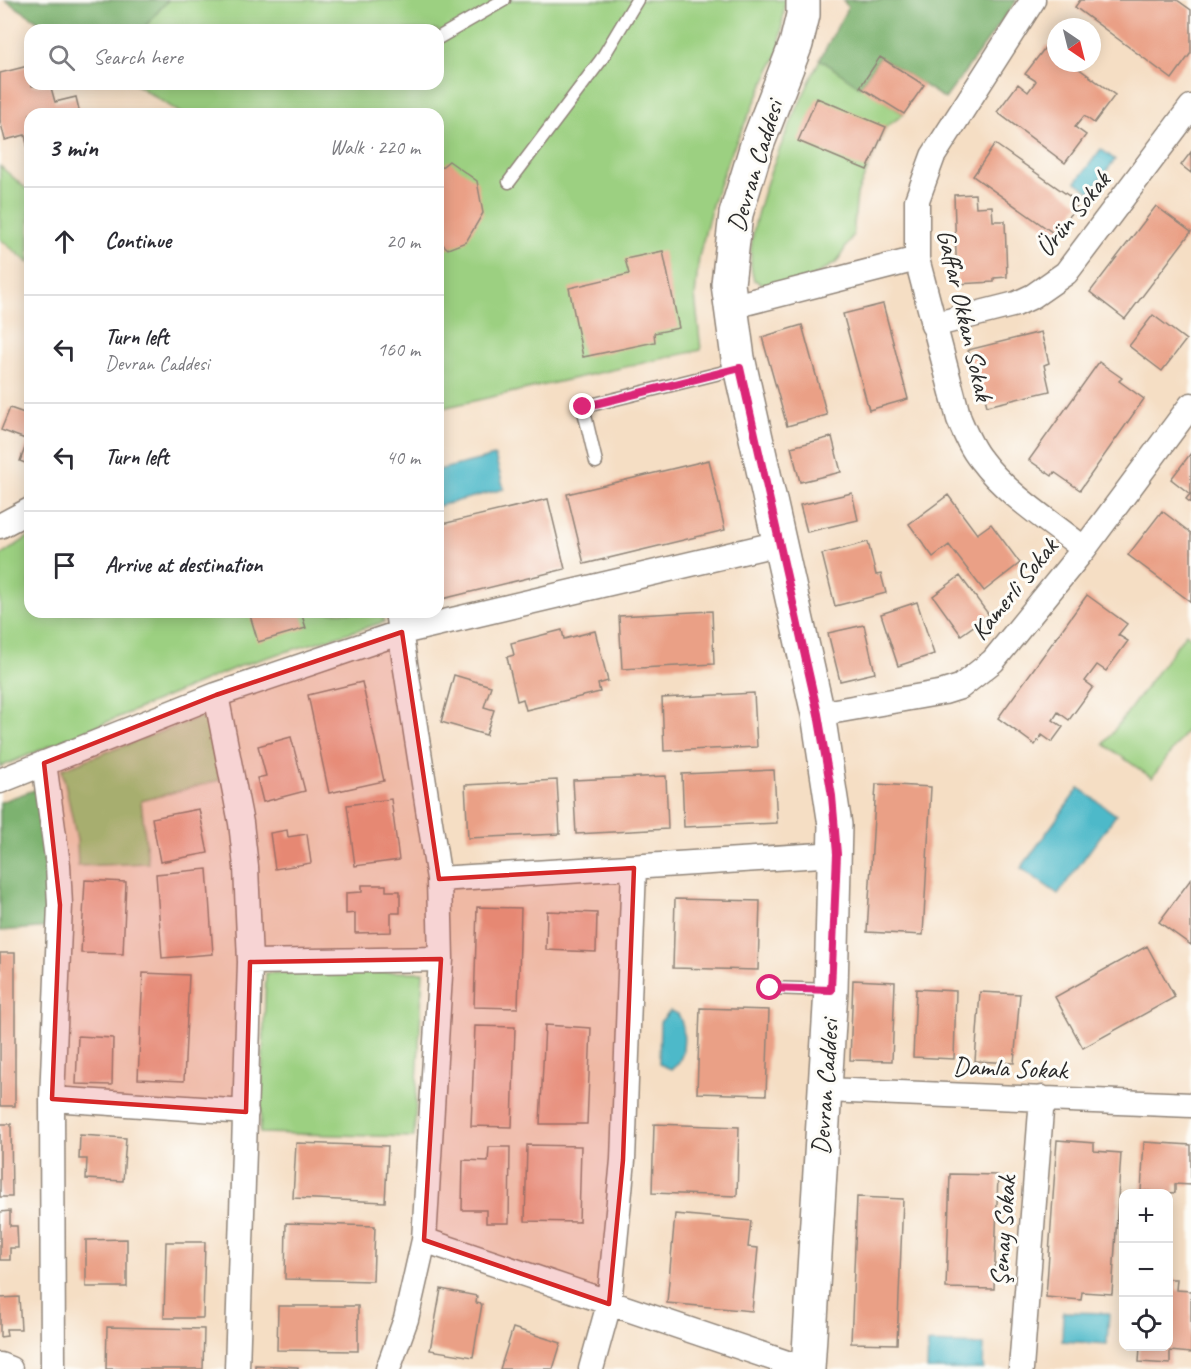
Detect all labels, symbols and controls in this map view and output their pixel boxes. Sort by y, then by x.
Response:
north arrow [1047,18,1101,72]
search box [24,24,444,90]
icon: search [45,41,78,74]
text: Search here [93,43,183,71]
street label: Devran Caddesi [719,93,792,236]
text: 3 min [48,131,98,164]
text: Walk · 220 m [330,135,420,160]
street label: Ürün Sokak [1029,163,1119,263]
icon: ahead [48,225,81,258]
street label: Gaffar Okkan Sokak [929,226,1001,406]
text: Continue [105,227,171,255]
text: 20 m [386,229,420,254]
text: Turn left [105,323,169,351]
icon: left [48,333,81,366]
text: 160 m [377,337,420,362]
text: Devran Caddesi [105,351,209,376]
route end [569,393,595,419]
icon: left [48,441,81,474]
text: Turn left [105,443,169,471]
text: 40 m [386,445,420,470]
street label: Kamerli Sokak [963,530,1066,647]
icon: arrive [48,549,81,582]
text: Arrive at destination [105,551,262,579]
route start [756,974,782,1000]
street label: Devran Caddesi [804,1015,846,1156]
street label: Damla Sokak [952,1050,1070,1087]
street label: Şenay Sokak [983,1172,1023,1287]
map controls [1119,1189,1173,1351]
button: + [1119,1189,1173,1243]
button: − [1119,1243,1173,1297]
button: locate [1119,1297,1173,1351]

